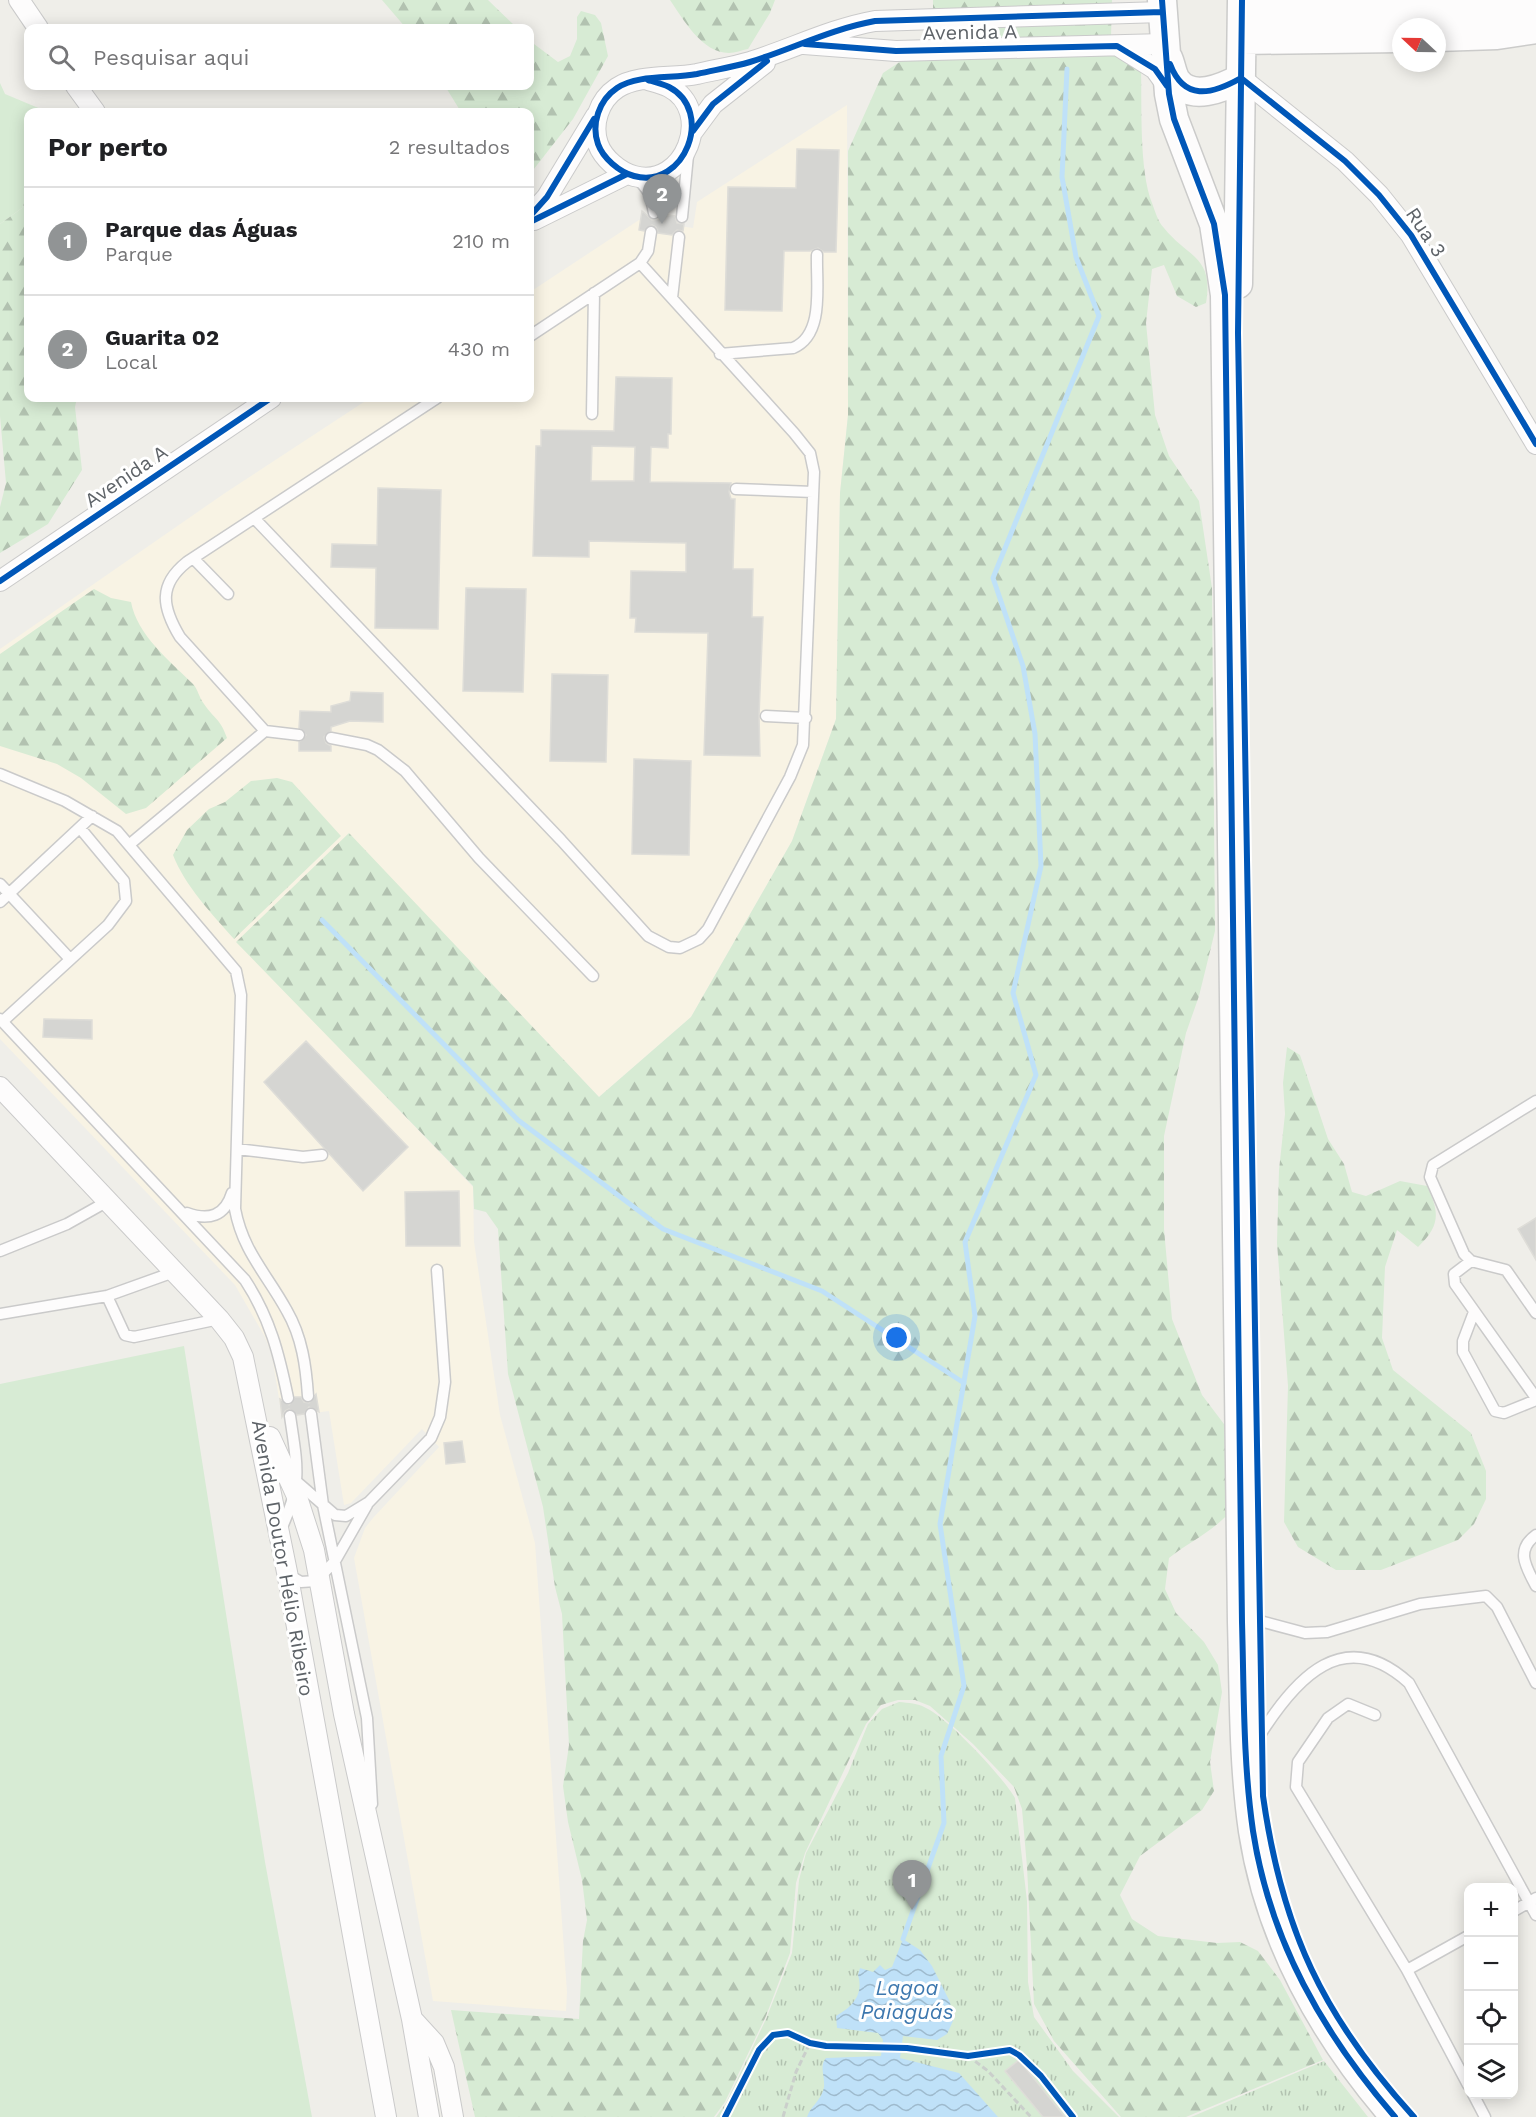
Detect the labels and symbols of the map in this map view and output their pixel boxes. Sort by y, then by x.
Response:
north arrow [1392,18,1446,72]
street label: Avenida A [922,19,1018,45]
pin: 2 [642,174,682,224]
street label: Rua 3 [1401,203,1451,261]
street label: Avenida A [80,440,172,512]
your location [882,1323,911,1352]
street label: Avenida Doutor Hélio Ribeiro [247,1418,319,1698]
pin: 1 [892,1860,932,1910]
water label: Lagoa Paiaguás [860,1975,954,2024]

